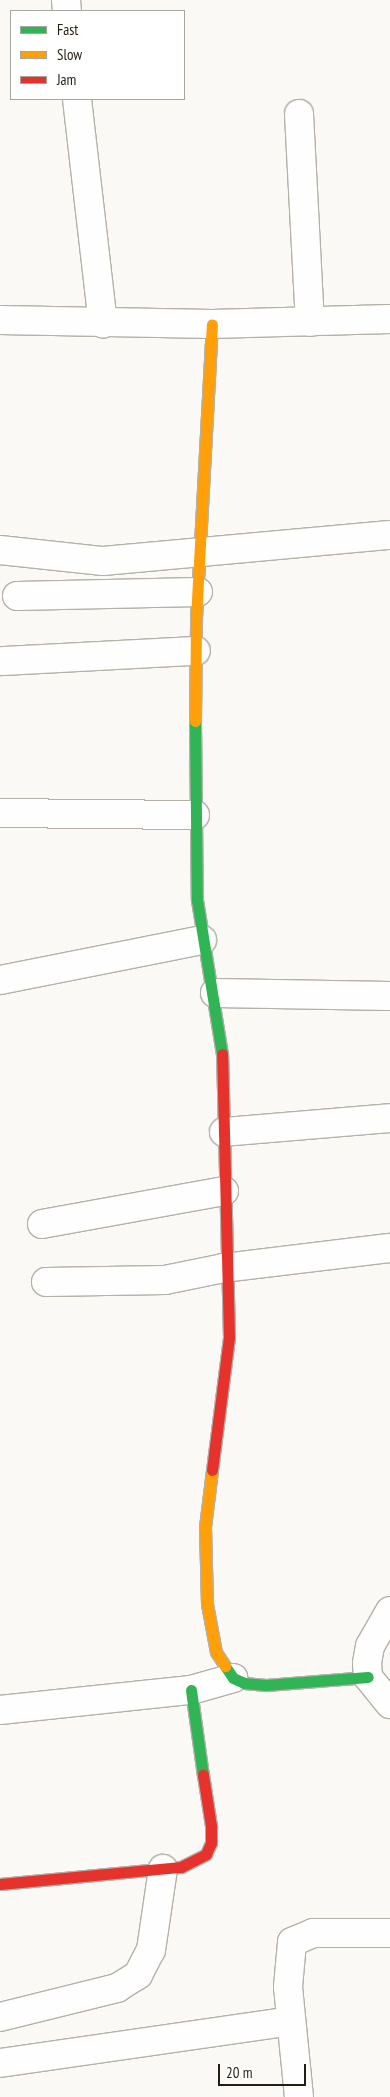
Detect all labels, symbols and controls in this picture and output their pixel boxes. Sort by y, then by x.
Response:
legend [10,10,185,100]
text: Fast [57,20,78,39]
text: Slow [57,45,82,64]
text: Jam [57,70,76,89]
scale bar [220,2054,308,2086]
text: 20 m [226,2063,252,2082]

